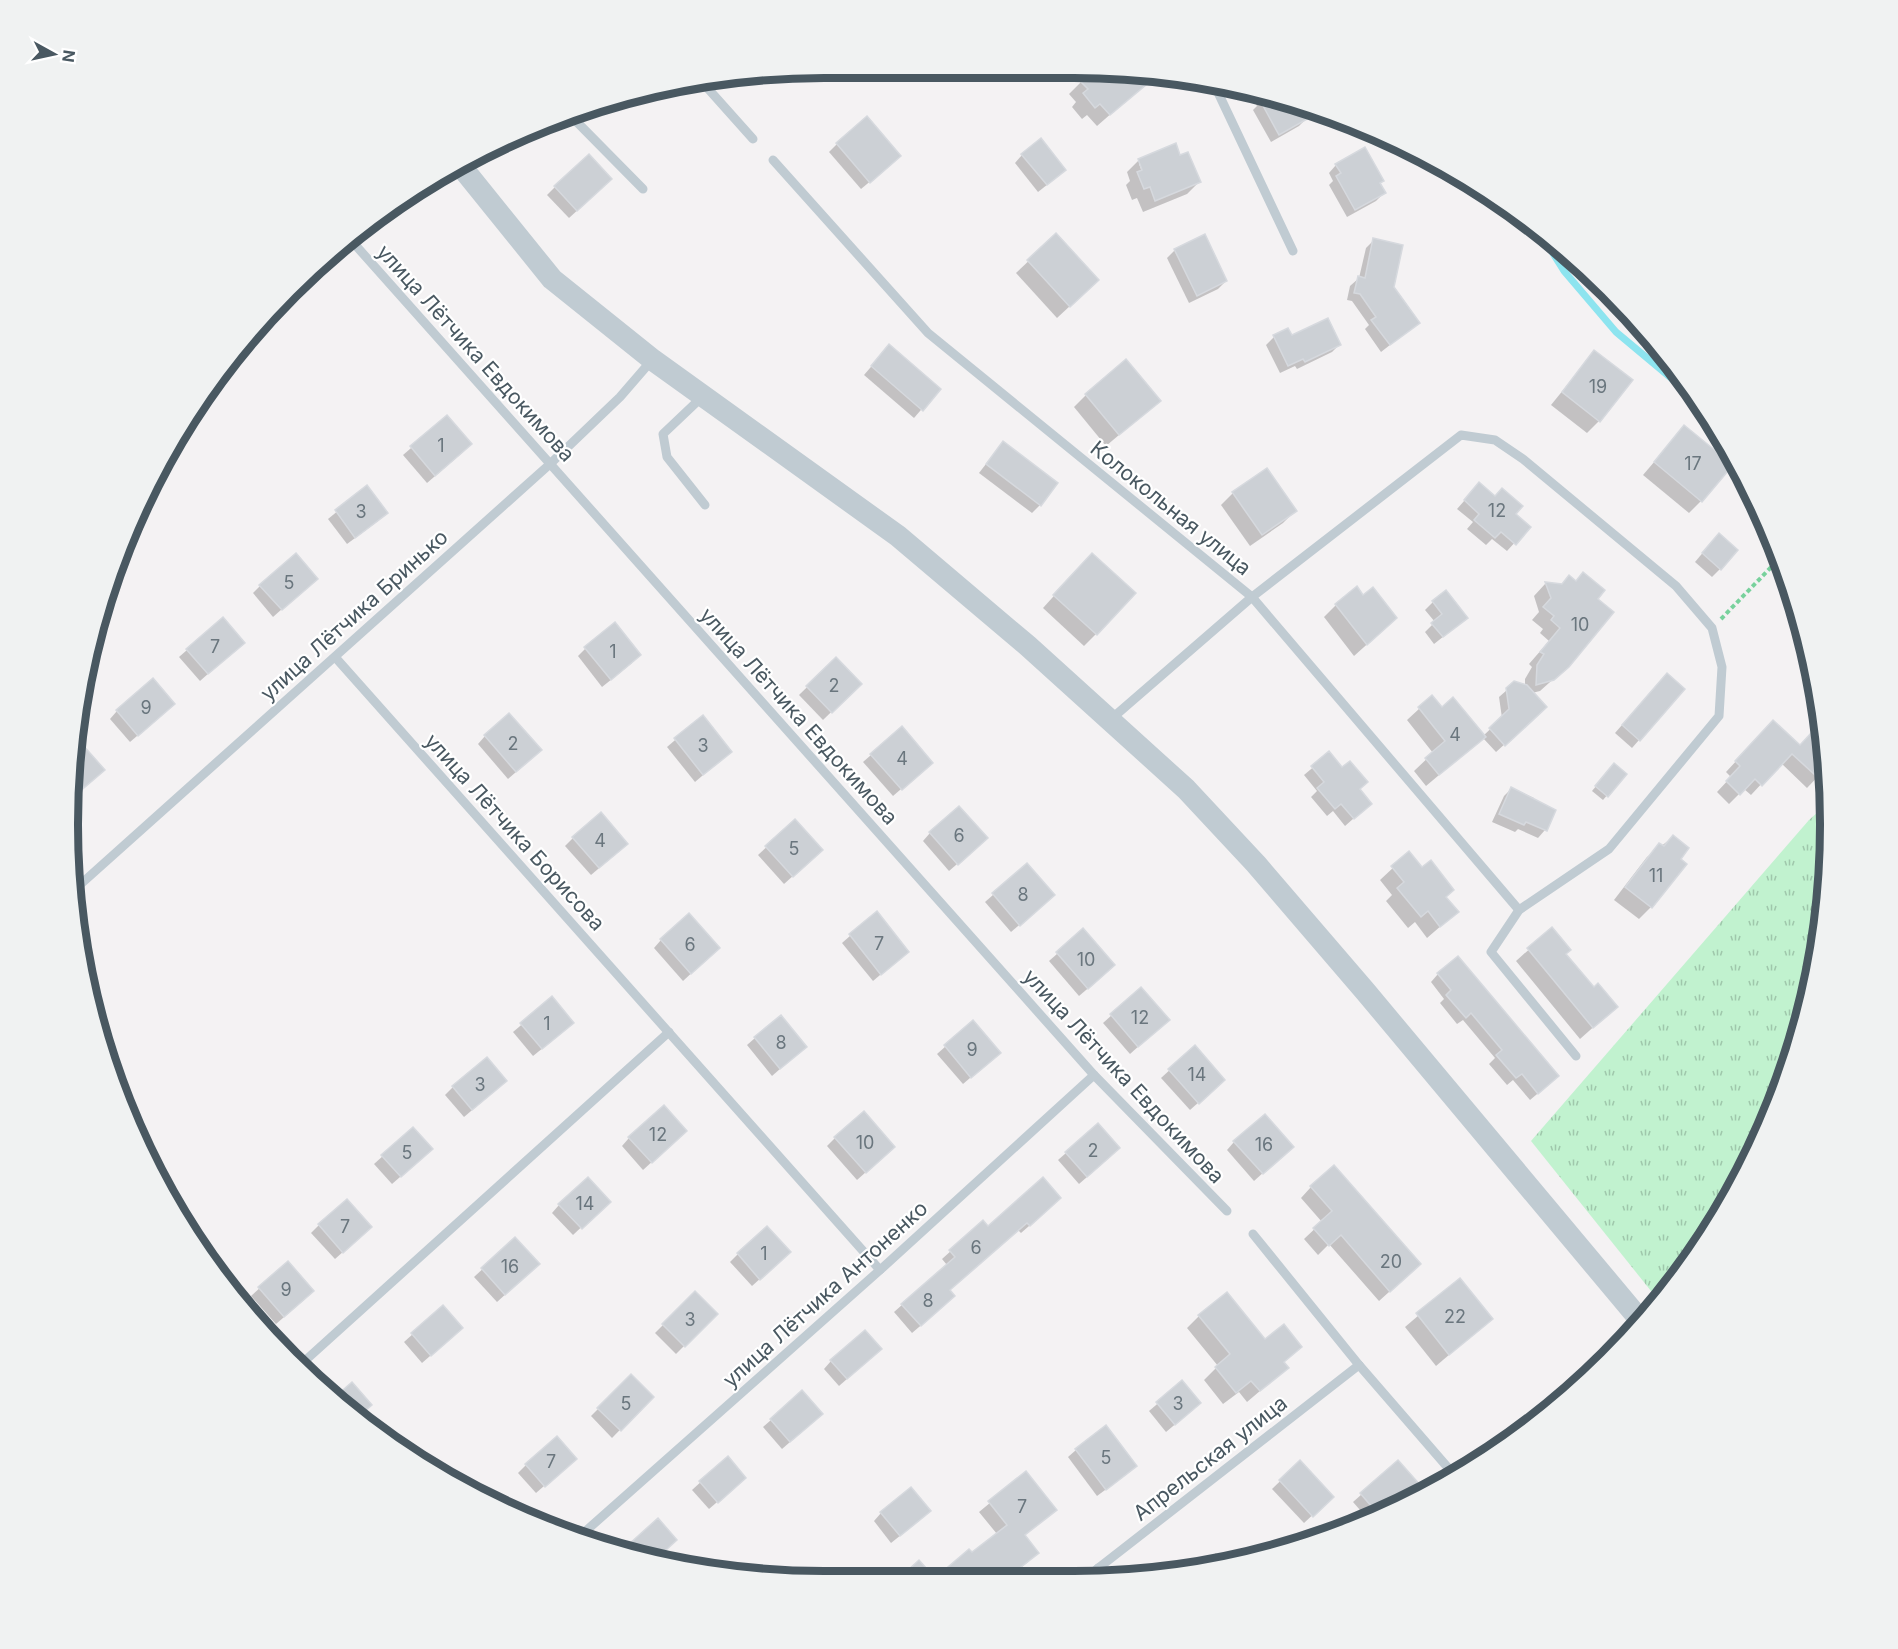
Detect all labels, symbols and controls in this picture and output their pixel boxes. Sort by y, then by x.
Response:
north arrow [24,24,84,84]
text: N [58,49,80,64]
street label: улица Лётчика Евдокимова [372,239,580,467]
house number: 19 [1589,376,1607,397]
house number: 1 [437,435,445,456]
street label: Колокольная улица [1086,436,1256,580]
house number: 17 [1684,453,1702,474]
house number: 12 [1488,500,1506,521]
house number: 3 [355,501,367,522]
street label: улица Лётчика Бринько [255,524,453,706]
house number: 5 [284,572,294,593]
street label: улица Лётчика Евдокимова [695,602,903,830]
house number: 10 [1571,614,1589,635]
house number: 7 [210,636,220,657]
house number: 1 [609,641,617,662]
house number: 2 [829,675,839,696]
house number: 9 [140,697,152,718]
house number: 4 [1449,724,1461,745]
street label: улица Лётчика Борисова [420,728,610,936]
house number: 2 [508,733,518,754]
house number: 3 [697,735,709,756]
house number: 4 [896,748,908,769]
house number: 6 [953,825,965,846]
house number: 4 [594,830,606,851]
house number: 5 [789,838,799,859]
house number: 11 [1649,865,1663,886]
house number: 8 [1017,884,1029,905]
house number: 7 [874,933,884,954]
house number: 6 [684,934,696,955]
house number: 10 [1077,949,1095,970]
street label: улица Лётчика Евдокимова [1018,964,1230,1188]
house number: 12 [1131,1007,1149,1028]
house number: 1 [543,1013,551,1034]
house number: 8 [775,1032,787,1053]
house number: 9 [966,1039,978,1060]
house number: 14 [1188,1064,1206,1085]
house number: 3 [474,1074,486,1095]
house number: 12 [649,1124,667,1145]
house number: 10 [856,1132,874,1153]
house number: 16 [1255,1134,1273,1155]
house number: 2 [1088,1140,1098,1161]
house number: 5 [402,1142,412,1163]
house number: 14 [576,1193,594,1214]
street label: улица Лётчика Антоненко [718,1196,932,1392]
house number: 7 [340,1216,350,1237]
house number: 6 [970,1237,982,1258]
house number: 1 [760,1243,768,1264]
house number: 20 [1380,1251,1402,1272]
house number: 16 [501,1256,519,1277]
house number: 9 [280,1279,292,1300]
house number: 8 [922,1290,934,1311]
house number: 22 [1444,1306,1466,1327]
house number: 3 [684,1309,696,1330]
street label: Апрельская улица [1128,1390,1292,1526]
house number: 5 [621,1393,631,1414]
house number: 3 [1172,1393,1184,1414]
house number: 5 [1101,1447,1111,1468]
house number: 7 [546,1451,556,1472]
house number: 7 [1017,1496,1027,1517]

